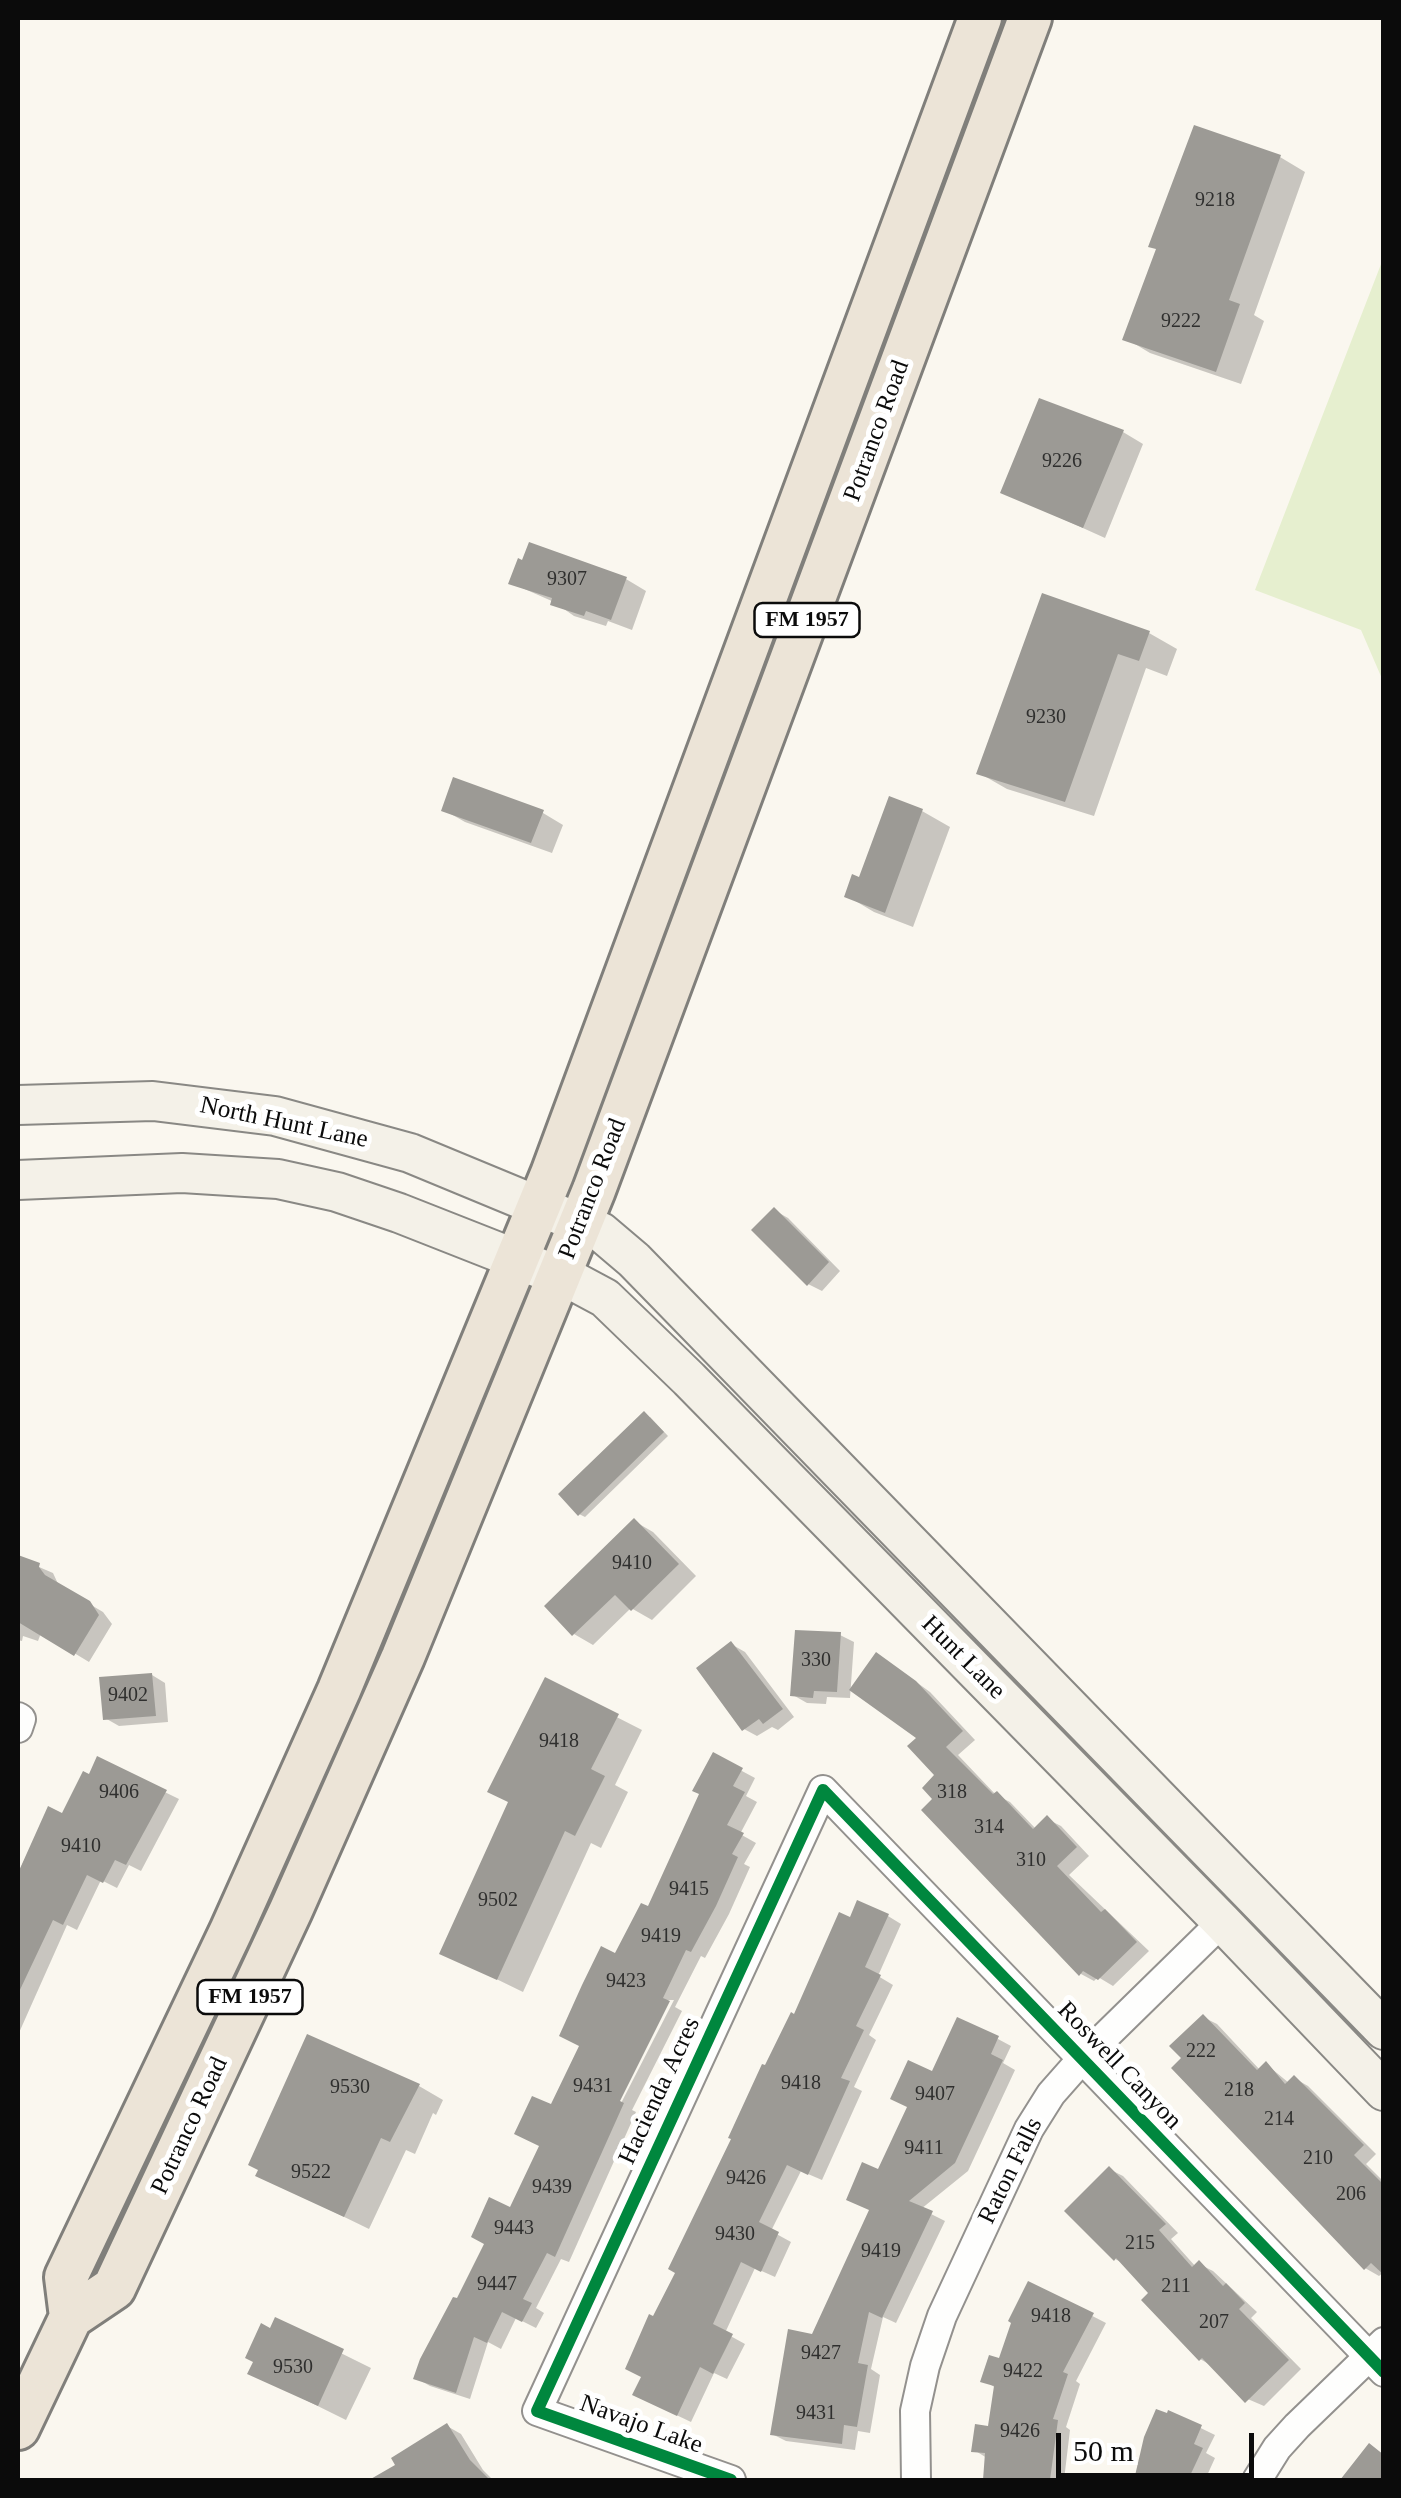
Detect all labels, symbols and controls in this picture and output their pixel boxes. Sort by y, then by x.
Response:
house number: 9218 [1195,189,1235,213]
house number: 9222 [1161,310,1201,334]
street label: Potranco Road [838,356,916,506]
house number: 9226 [1042,450,1082,474]
house number: 9307 [547,568,587,592]
road number: FM 1957 [754,603,860,637]
house number: 9230 [1026,706,1066,730]
street label: North Hunt Lane [197,1091,371,1155]
street label: Potranco Road [552,1115,634,1263]
house number: 9410 [612,1552,652,1576]
street label: Hunt Lane [915,1610,1011,1706]
house number: 330 [801,1649,831,1673]
house number: 9402 [108,1684,148,1708]
house number: 9418 [539,1730,579,1754]
house number: 9406 [99,1781,139,1805]
house number: 318 [937,1781,967,1805]
house number: 314 [974,1816,1004,1840]
house number: 9410 [61,1835,101,1859]
house number: 310 [1016,1849,1046,1873]
house number: 9415 [669,1878,709,1902]
house number: 9502 [478,1889,518,1913]
house number: 9419 [641,1925,681,1949]
house number: 9423 [606,1970,646,1994]
road number: FM 1957 [198,1980,302,2014]
street label: Roswell Canyon [1051,1996,1187,2136]
street label: Hacienda Acres [613,2013,707,2169]
house number: 222 [1186,2040,1216,2064]
street label: Potranco Road [145,2053,235,2199]
house number: 9418 [781,2072,821,2096]
house number: 9431 [573,2075,613,2099]
house number: 9530 [330,2076,370,2100]
house number: 218 [1224,2079,1254,2103]
house number: 9407 [915,2083,955,2107]
house number: 214 [1264,2108,1294,2132]
street label: Raton Falls [972,2113,1050,2229]
house number: 9411 [904,2137,944,2161]
house number: 210 [1303,2147,1333,2171]
house number: 9522 [291,2161,331,2185]
house number: 9426 [726,2167,766,2191]
house number: 9439 [532,2176,572,2200]
house number: 206 [1336,2183,1366,2207]
house number: 9443 [494,2217,534,2241]
house number: 9430 [715,2223,755,2247]
house number: 215 [1125,2232,1155,2256]
house number: 9419 [861,2240,901,2264]
house number: 9447 [477,2273,517,2297]
house number: 211 [1161,2275,1191,2299]
house number: 9418 [1031,2305,1071,2329]
house number: 207 [1199,2311,1229,2335]
house number: 9427 [801,2342,841,2366]
house number: 9530 [273,2356,313,2380]
house number: 9422 [1003,2360,1043,2384]
street label: Navajo Lake [576,2389,706,2461]
house number: 9431 [796,2402,836,2426]
scale bar [1061,2413,1258,2475]
house number: 9426 [1000,2420,1040,2444]
text: 50 m [1073,2434,1134,2467]

